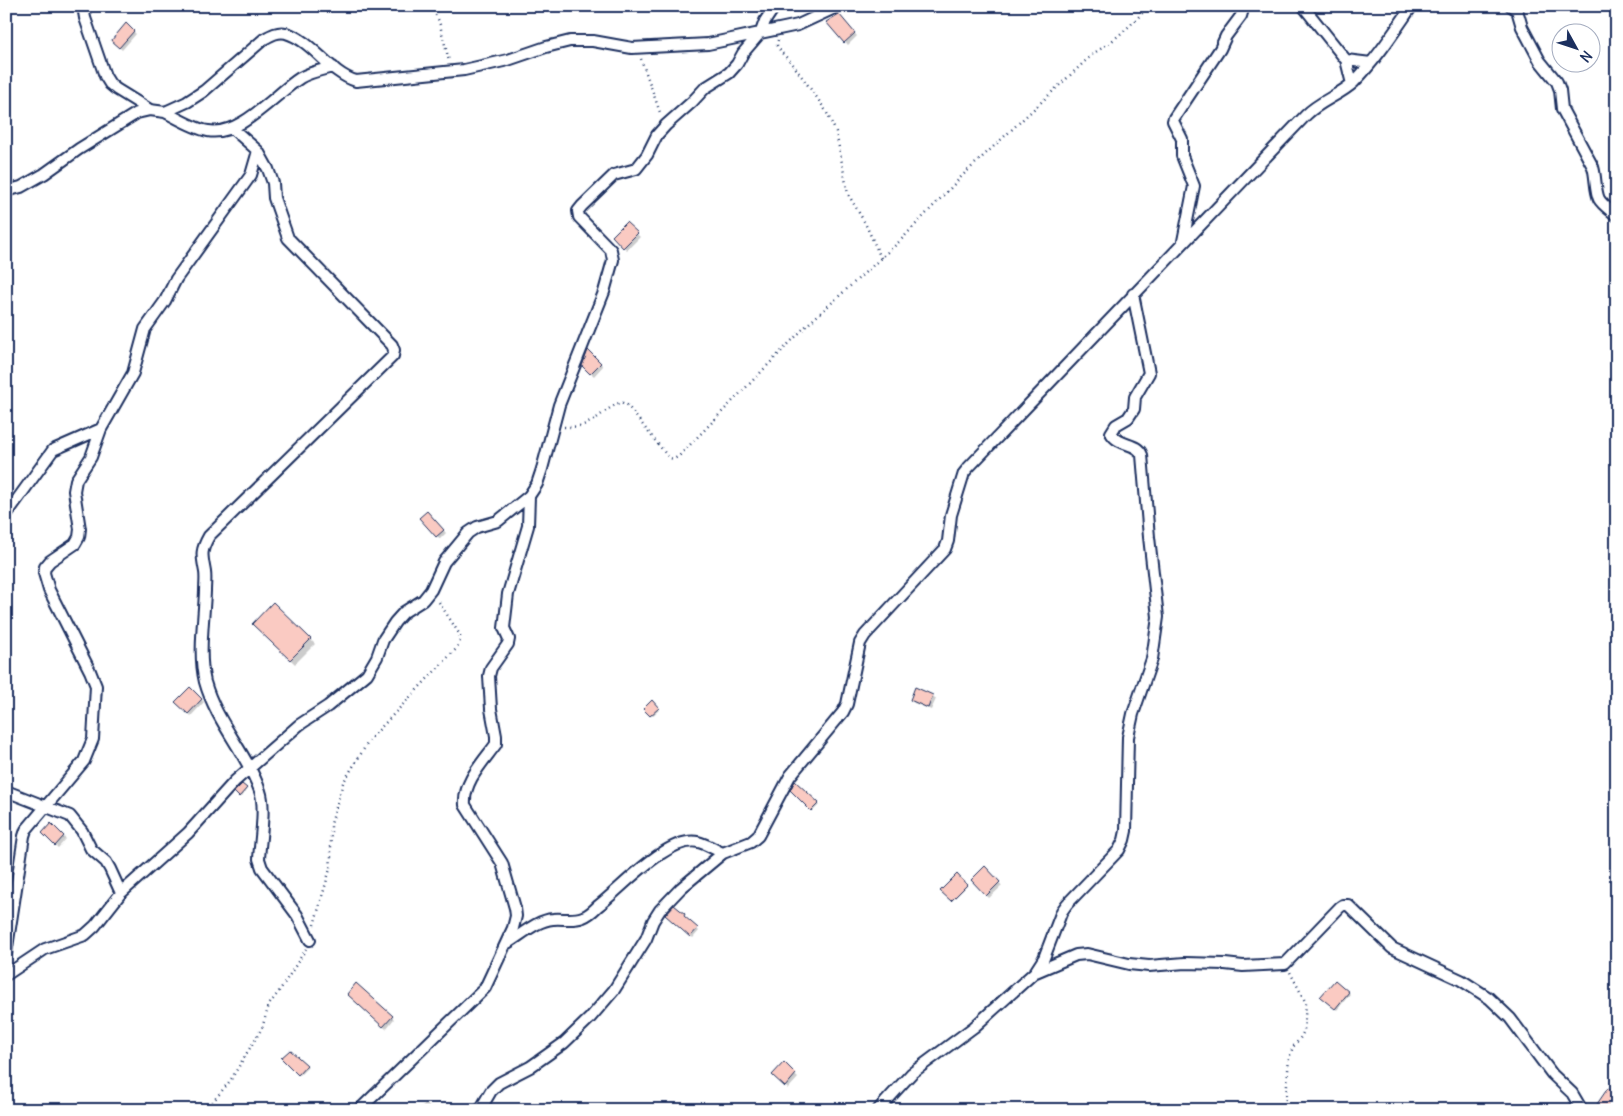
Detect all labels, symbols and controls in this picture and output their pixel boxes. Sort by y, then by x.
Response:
north arrow [1550,22,1600,72]
text: N [1576,47,1596,66]

